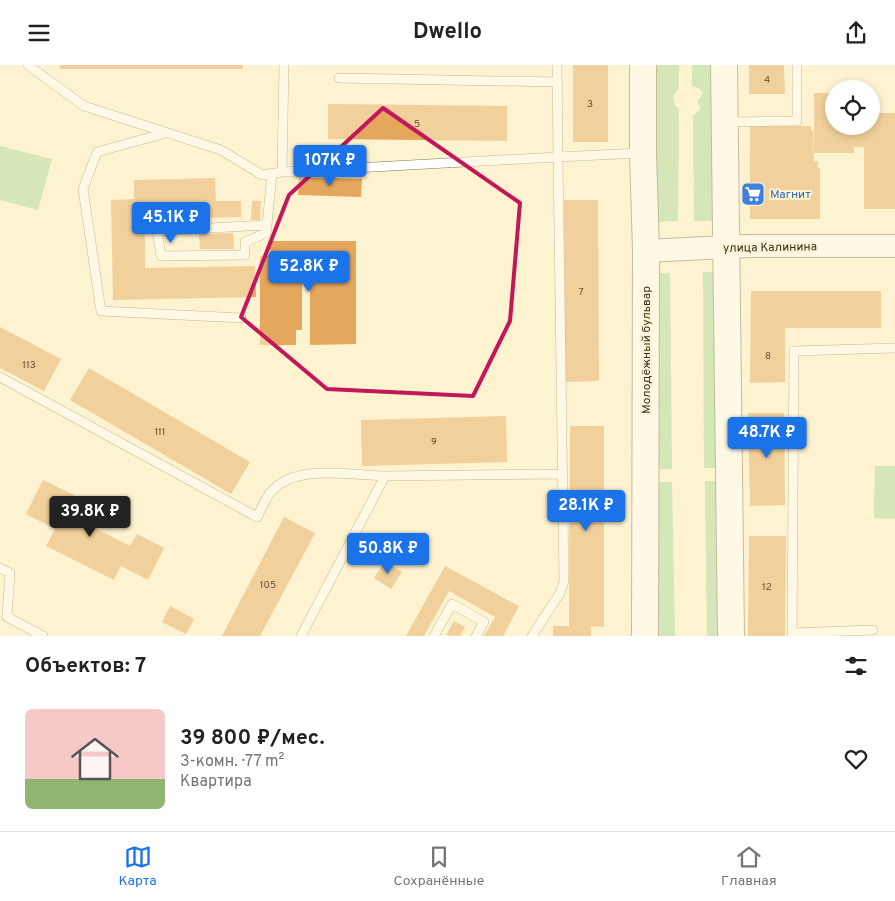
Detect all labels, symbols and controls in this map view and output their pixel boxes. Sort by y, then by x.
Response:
icon: menu [25,19,53,47]
text: Dwello [413,19,482,46]
icon: share [842,19,870,47]
house number: 4 [764,74,770,87]
map controls [825,80,880,135]
button: locate [825,80,880,135]
house number: 3 [587,98,593,111]
house number: 5 [414,118,420,131]
pin: 107K ₽ [289,145,371,187]
text: 107K ₽ [305,151,356,171]
supermarket icon: Магнит [740,181,766,207]
place label: Магнит [770,187,811,203]
pin: 45.1K ₽ [125,201,217,244]
text: 45.1K ₽ [143,208,199,228]
street label: улица Калинина [723,239,817,257]
pin: 52.8K ₽ [263,251,355,293]
text: 52.8K ₽ [279,257,339,277]
house number: 7 [578,286,584,299]
street label: Молодёжный бульвар [639,286,655,414]
house number: 8 [765,350,771,363]
house number: 113 [22,359,36,372]
pin: 48.7K ₽ [721,417,813,459]
text: 48.7K ₽ [739,423,795,443]
house number: 111 [154,426,166,439]
house number: 9 [431,436,437,449]
pin: 28.1K ₽ [540,489,632,532]
pin: 39.8K ₽ [44,495,136,538]
text: 28.1K ₽ [558,496,614,516]
text: 39.8K ₽ [60,502,120,522]
pin: 50.8K ₽ [342,533,434,575]
text: 50.8K ₽ [358,539,418,559]
house number: 105 [260,579,276,592]
house number: 12 [762,581,772,594]
icon: filters [842,652,870,680]
text: Объектов: 7 [25,653,146,680]
text: 39 800 ₽/мес. [180,725,325,752]
icon: home [65,729,125,789]
icon: heart [842,745,870,773]
text: 3-комн. · 77 m² [180,752,284,772]
text: Квартира [180,772,252,792]
tab: Карта [118,843,157,890]
tab: Сохранённые [394,843,484,890]
tab: Главная [721,843,777,890]

